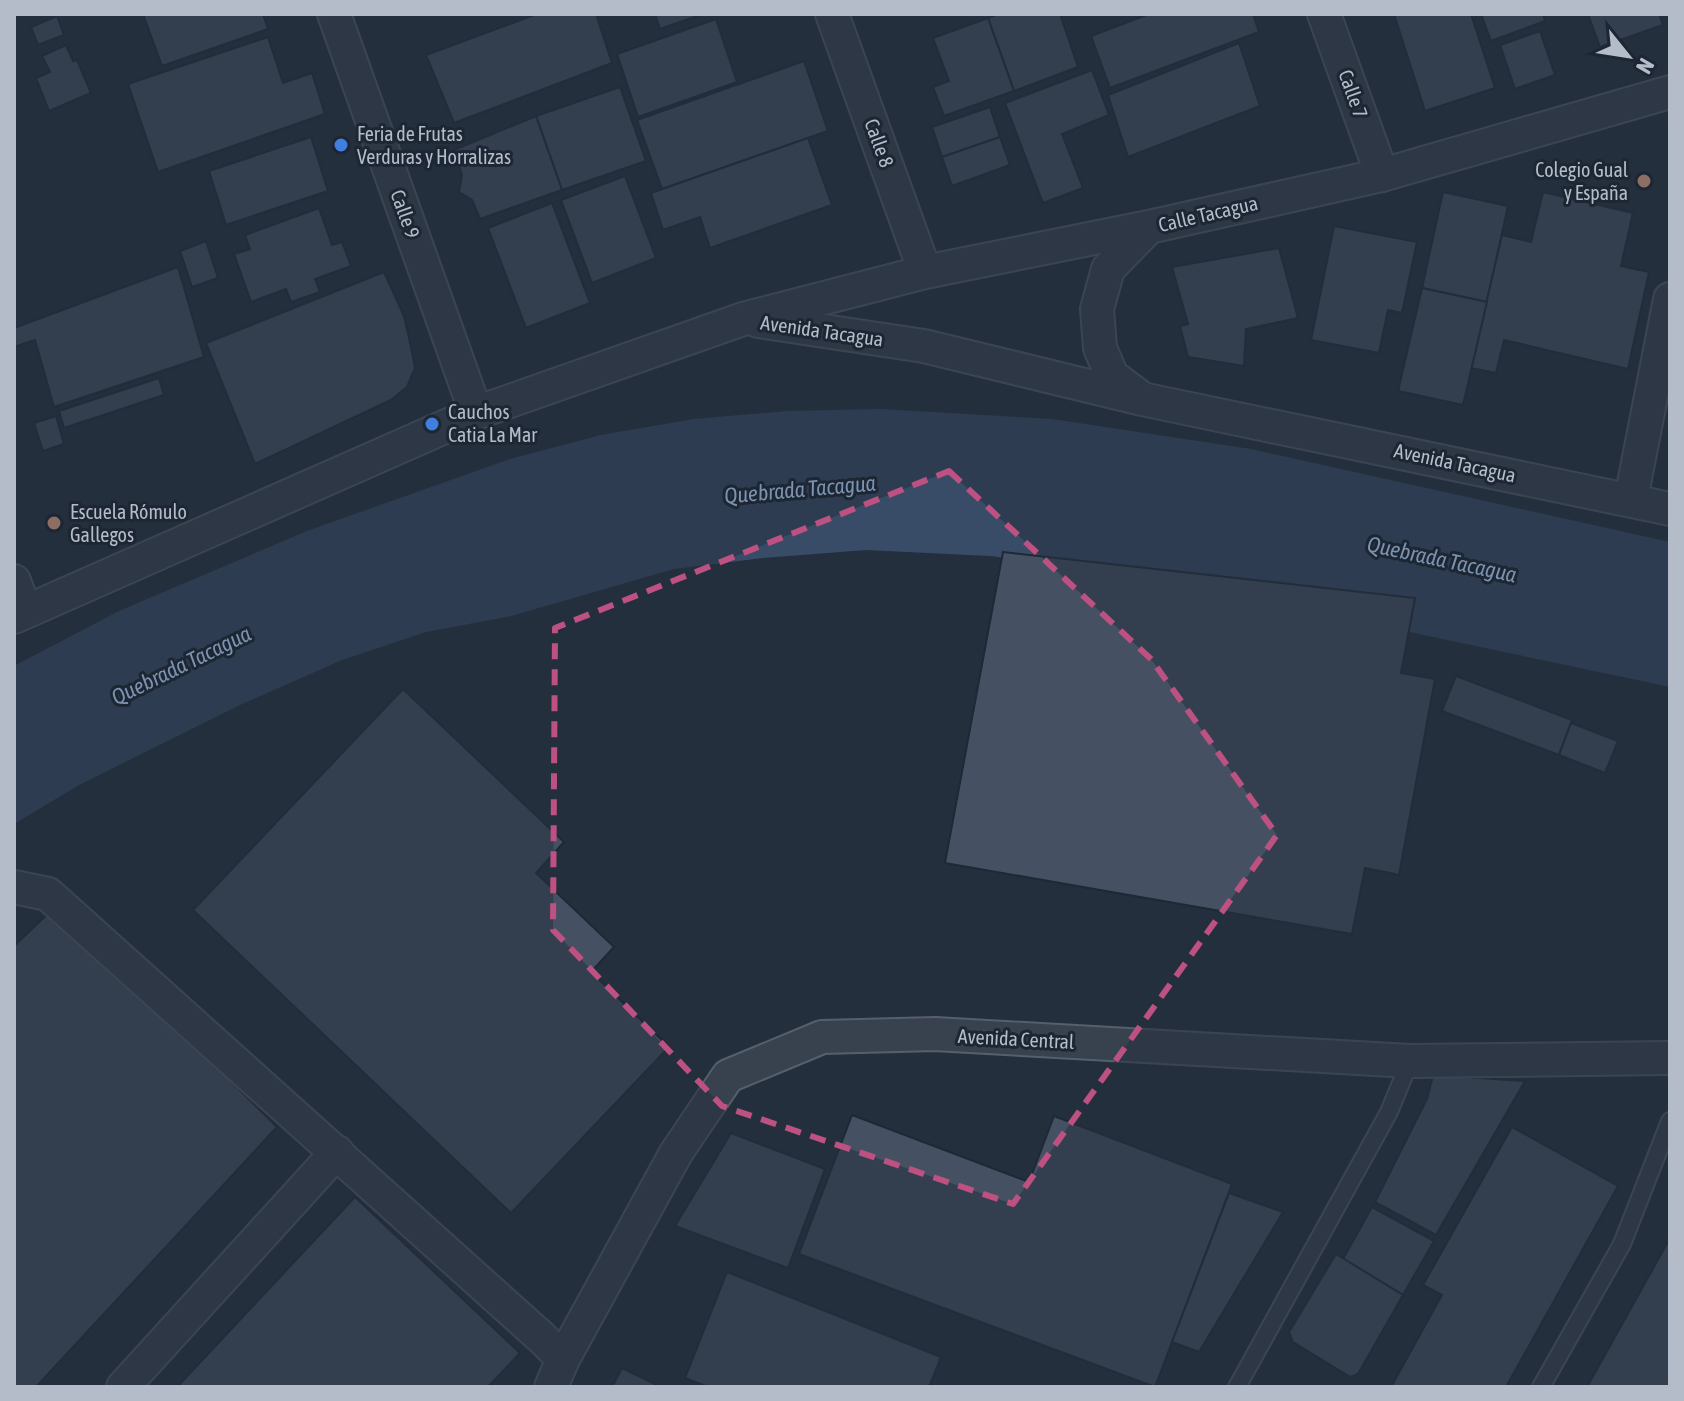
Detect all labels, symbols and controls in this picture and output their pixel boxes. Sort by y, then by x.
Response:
north arrow [1588,16,1668,96]
text: N [1631,54,1660,78]
street label: Calle 7 [1334,66,1373,121]
street label: Calle 8 [860,115,899,170]
place label: Feria de Frutas Verduras y Horralizas [357,122,511,168]
marker: Feria de Frutas Verduras y Horralizas [332,136,350,154]
place label: Colegio Gual y España [1535,158,1629,204]
marker: Colegio Gual y España [1635,172,1653,190]
street label: Calle 9 [386,186,425,241]
street label: Calle Tacagua [1156,191,1260,236]
street label: Avenida Tacagua [759,311,885,350]
place label: Cauchos Catia La Mar [448,400,538,446]
marker: Cauchos Catia La Mar [423,415,441,433]
street label: Avenida Tacagua [1392,438,1518,487]
water label: Quebrada Tacagua [723,469,877,509]
place label: Escuela Rómulo Gallegos [70,500,187,546]
marker: Escuela Rómulo Gallegos [45,514,63,532]
water label: Quebrada Tacagua [1365,531,1519,587]
water label: Quebrada Tacagua [107,620,255,710]
street label: Avenida Central [957,1024,1075,1053]

